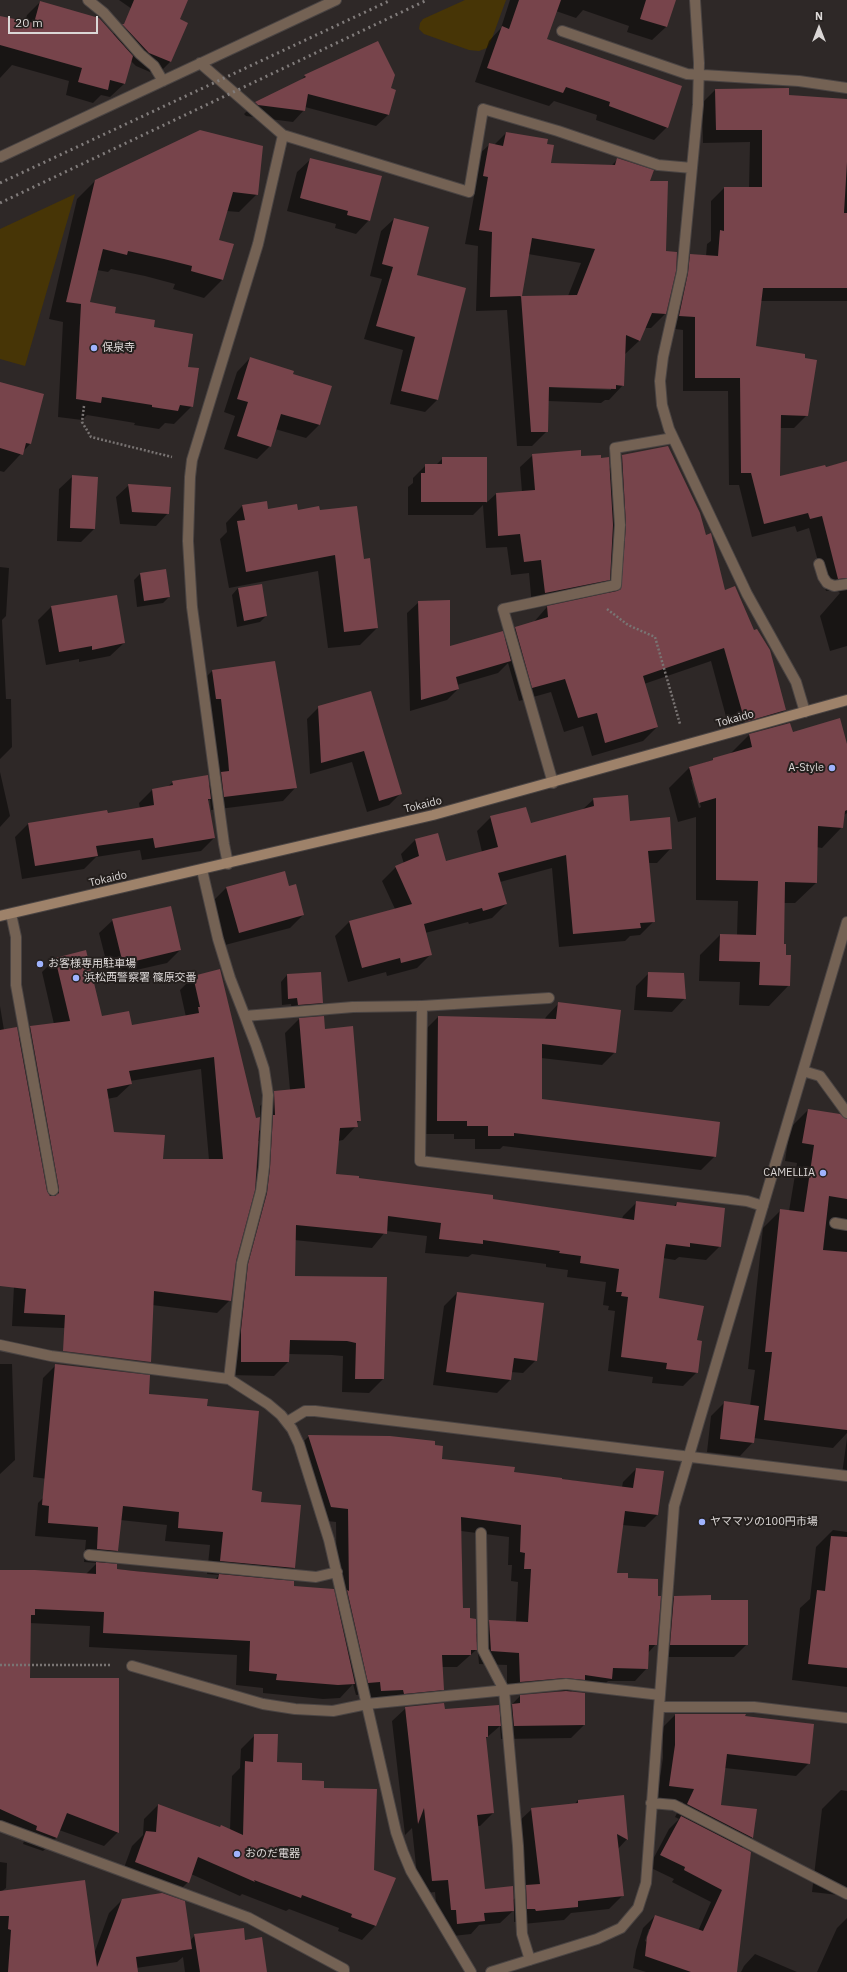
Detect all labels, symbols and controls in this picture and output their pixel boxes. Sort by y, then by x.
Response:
scale bar [10,8,100,34]
north arrow [799,8,839,48]
text: N [815,9,823,23]
text: 20 m [15,15,43,30]
place label: 保泉寺 [102,341,135,355]
marker: 保泉寺 [89,343,99,353]
street label: Tokaido [715,707,755,731]
place label: A-Style [788,761,824,775]
marker: A-Style [827,763,837,773]
street label: Tokaido [403,794,443,816]
street label: Tokaido [88,868,128,890]
place label: お客様専用駐車場 [48,957,136,971]
marker: お客様専用駐車場 [35,959,45,969]
place label: 浜松西警察署 篠原交番 [84,971,197,985]
marker: 浜松西警察署 篠原交番 [71,973,81,983]
place label: CAMELLIA [763,1166,815,1180]
marker: CAMELLIA [818,1168,828,1178]
place label: ヤママツの100円市場 [710,1515,818,1529]
marker: ヤママツの100円市場 [697,1517,707,1527]
place label: おのだ電器 [245,1847,300,1861]
marker: おのだ電器 [232,1849,242,1859]

